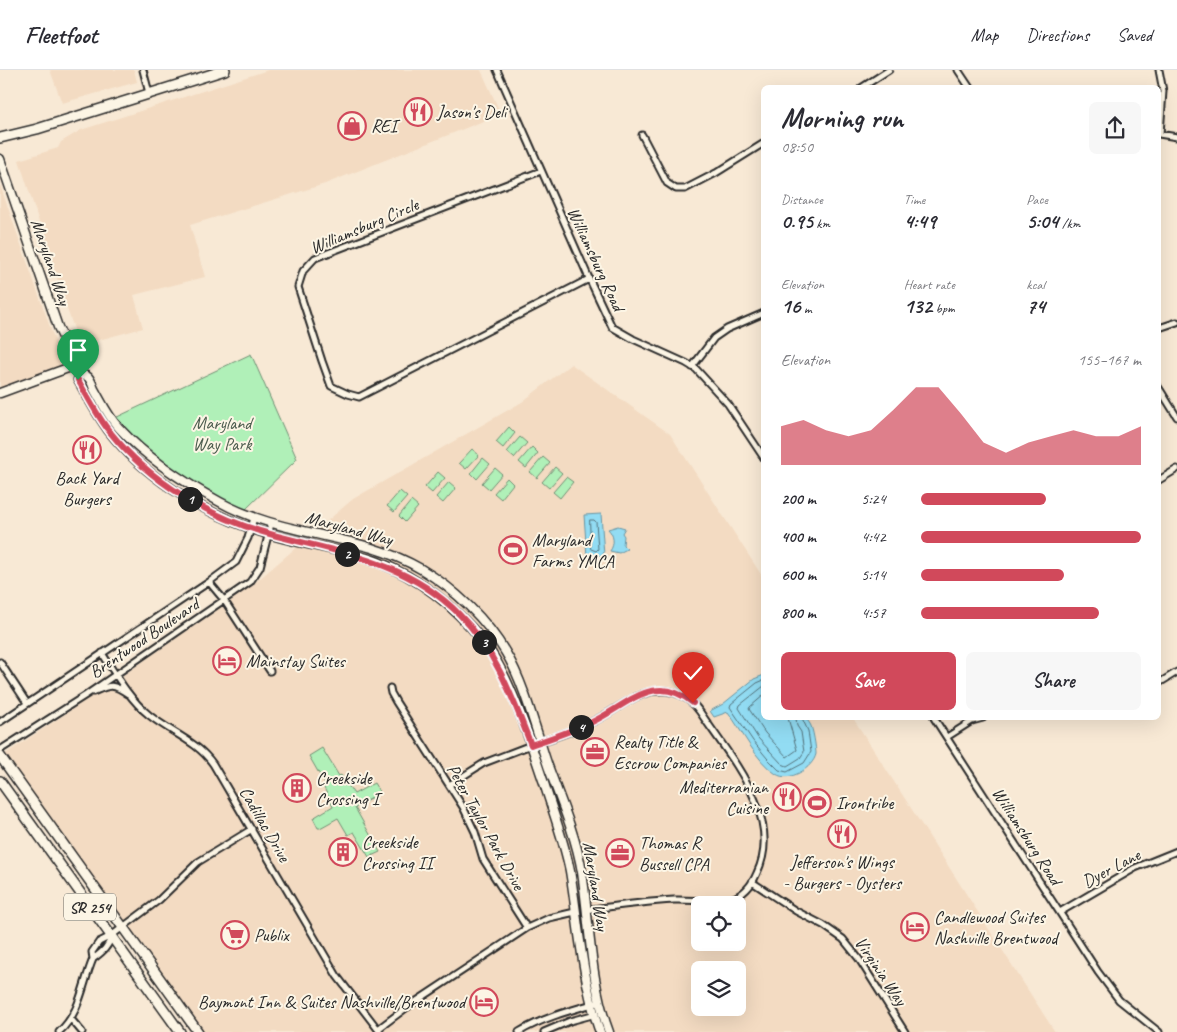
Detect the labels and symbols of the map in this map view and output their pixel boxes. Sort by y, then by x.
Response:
restaurant icon: Jason's Deli [403,97,433,127]
place label: Jason's Deli [436,101,509,123]
shop icon: REI [337,111,367,141]
place label: REI [371,115,401,137]
street label: Williamsburg Circle [307,193,423,259]
street label: Williamsburg Road [562,204,631,317]
street label: Maryland Way [26,216,77,310]
pin [57,329,99,380]
park label: Maryland Way Park [193,412,254,455]
restaurant icon: Back Yard Burgers [72,435,102,465]
place label: Back Yard Burgers [55,467,122,510]
pin: 1 [178,486,202,512]
street label: Maryland Way [303,506,397,551]
place label: Maryland Farms YMCA [532,529,615,572]
sports icon: Maryland Farms YMCA [498,535,528,565]
pin: 2 [334,542,360,566]
street label: Brentwood Boulevard [85,592,205,683]
pin: 3 [472,630,496,654]
hotel icon: Mainstay Suites [212,646,242,676]
place label: Mainstay Suites [246,650,346,672]
pin [672,652,714,703]
pin: 4 [568,714,594,740]
place label: Realty Title & Escrow Companies [614,731,728,774]
office icon: Realty Title & Escrow Companies [580,737,610,767]
street label: Peter Taylor Park Drive [442,760,530,895]
place label: Creekside Crossing I [316,767,383,810]
building icon: Creekside Crossing I [282,773,312,803]
place label: Mediterranian Cuisine [679,776,769,819]
restaurant icon: Mediterranian Cuisine [772,782,802,812]
street label: Cadillac Drive [235,783,296,866]
street label: Williamsburg Road [987,783,1068,891]
sports icon: Irontribe [802,788,832,818]
place label: Irontribe [836,792,895,814]
restaurant icon: Jefferson's Wings - Burgers - Oysters [827,819,857,849]
place label: Creekside Crossing II [362,831,436,874]
place label: Thomas R Bussell CPA [639,832,710,875]
building icon: Creekside Crossing II [328,837,358,867]
office icon: Thomas R Bussell CPA [605,838,635,868]
street label: Maryland Way [578,840,614,934]
street label: Dyer Lane [1078,843,1145,892]
place label: Jefferson's Wings - Burgers - Oysters [783,851,903,894]
road number: SR 254 [64,894,116,920]
place label: Candlewood Suites Nashville Brentwood [934,906,1060,949]
hotel icon: Candlewood Suites Nashville Brentwood [900,912,930,942]
supermarket icon: Publix [220,920,250,950]
place label: Publix [254,924,291,946]
street label: Virginia Way [850,932,913,1011]
hotel icon: Baymont Inn & Suites Nashville/Brentwood [469,987,499,1017]
place label: Baymont Inn & Suites Nashville/Brentwood [198,991,468,1013]

